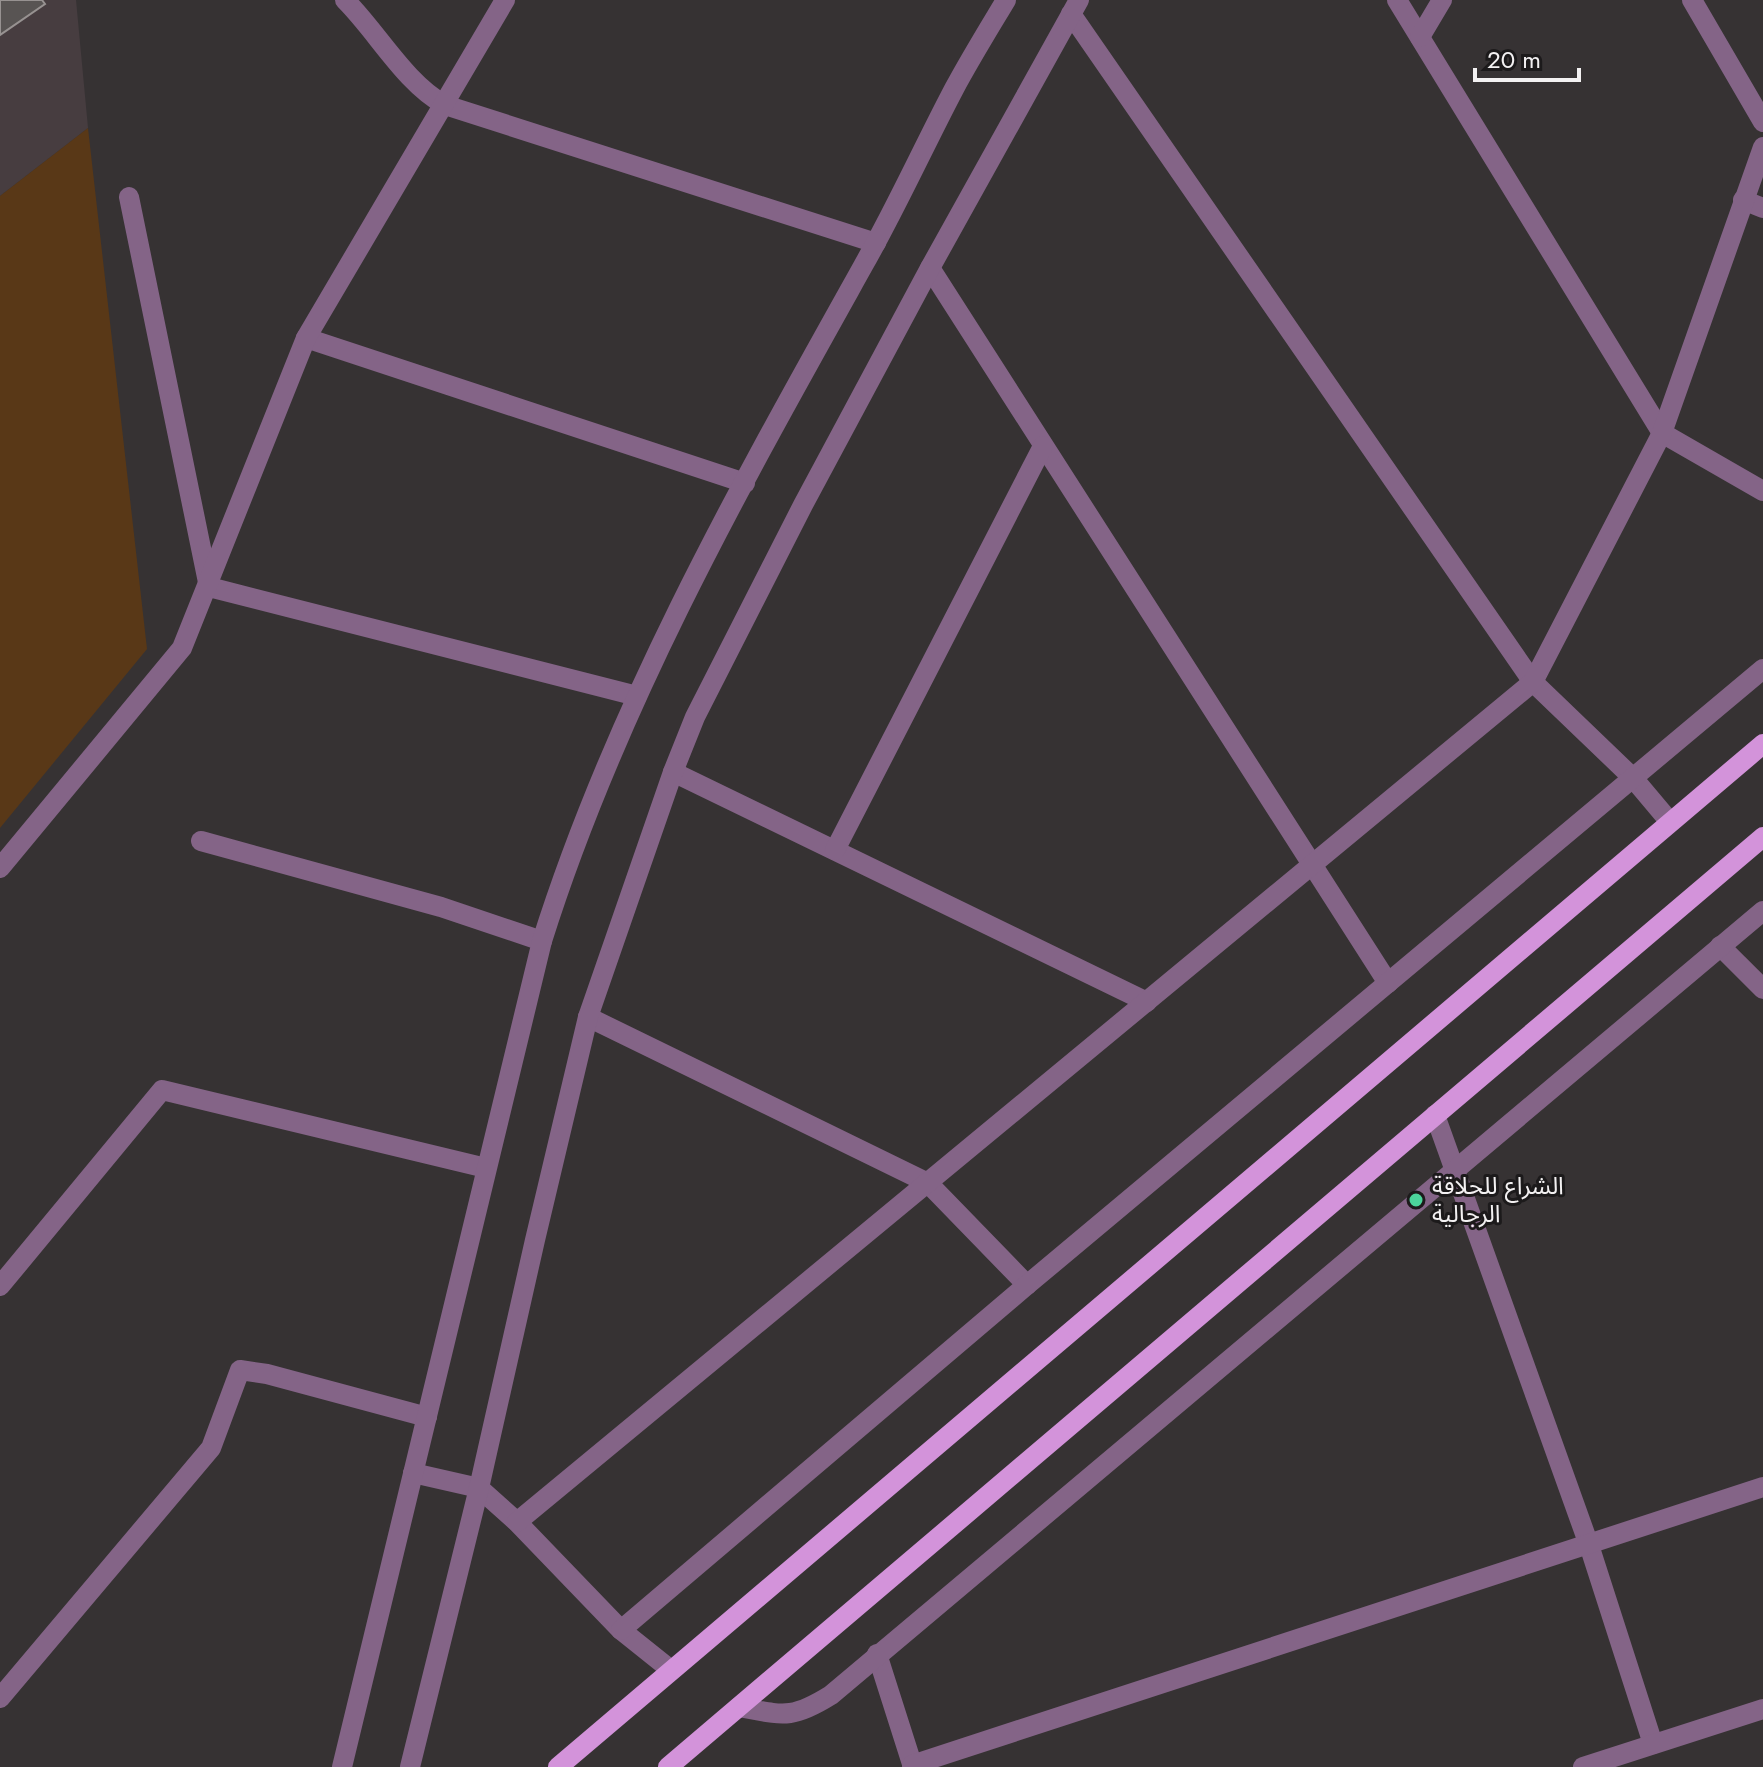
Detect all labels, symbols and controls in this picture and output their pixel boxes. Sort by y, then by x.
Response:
scale bar [1475,32,1579,82]
text: 20 m [1487,42,1541,77]
place label: الشراع للحلاقة الرجالية [1432,1168,1564,1231]
marker: الشراع للحلاقة الرجالية [1407,1191,1425,1209]

